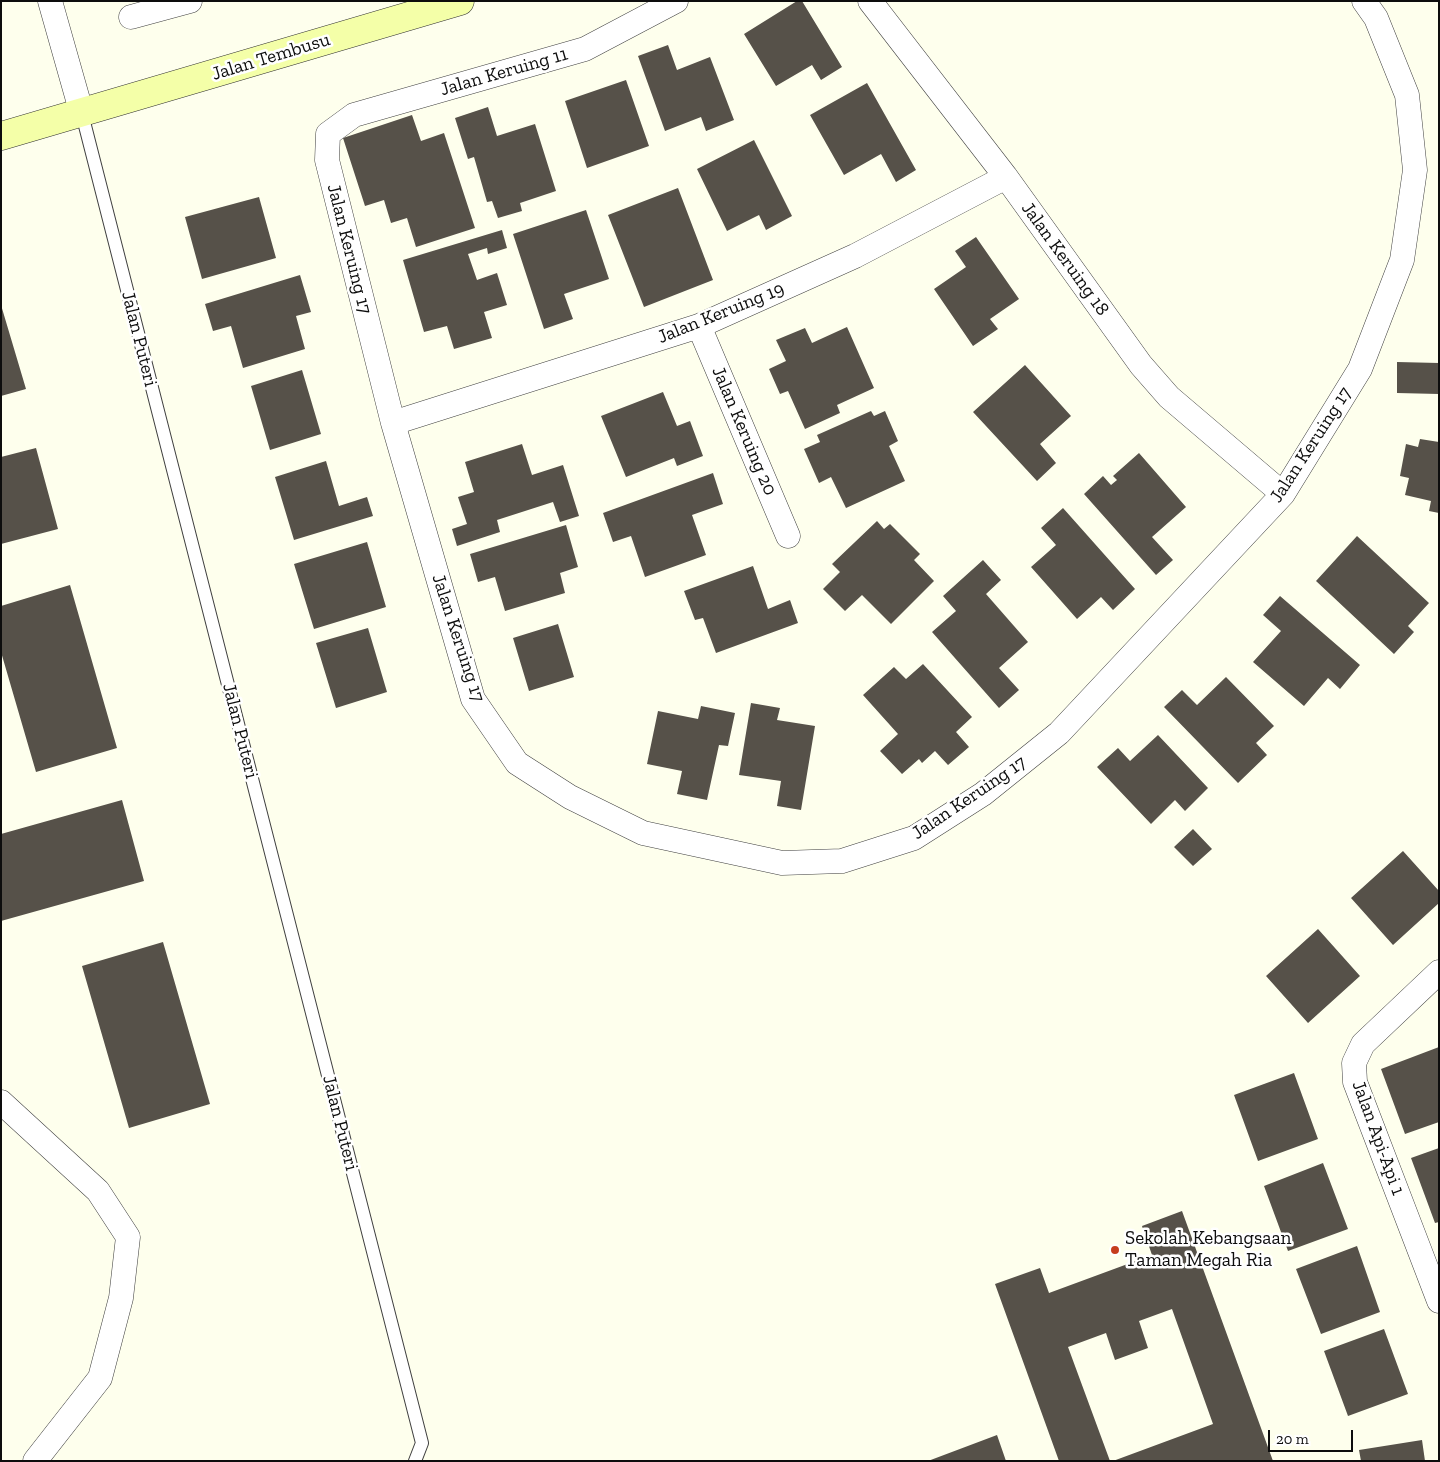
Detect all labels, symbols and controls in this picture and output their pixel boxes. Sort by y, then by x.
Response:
street label: Jalan Tembusu [209,28,333,86]
street label: Jalan Keruing 11 [438,43,570,101]
street label: Jalan Keruing 17 [322,182,376,316]
street label: Jalan Keruing 18 [1016,198,1114,320]
street label: Jalan Keruing 19 [654,277,788,349]
street label: Jalan Puteri [116,289,162,389]
street label: Jalan Keruing 20 [707,363,781,499]
street label: Jalan Keruing 17 [1265,383,1357,507]
street label: Jalan Keruing 17 [427,571,489,705]
street label: Jalan Puteri [217,681,263,781]
street label: Jalan Keruing 17 [907,751,1031,845]
street label: Jalan Puteri [317,1073,363,1173]
street label: Jalan Api-Api 1 [1347,1078,1409,1198]
place label: Sekolah Kebangsaan Taman Megah Ria [1125,1228,1291,1272]
marker: Sekolah Kebangsaan Taman Megah Ria [1109,1244,1121,1256]
scale bar [1270,1420,1355,1452]
text: 20 m [1276,1430,1309,1448]

